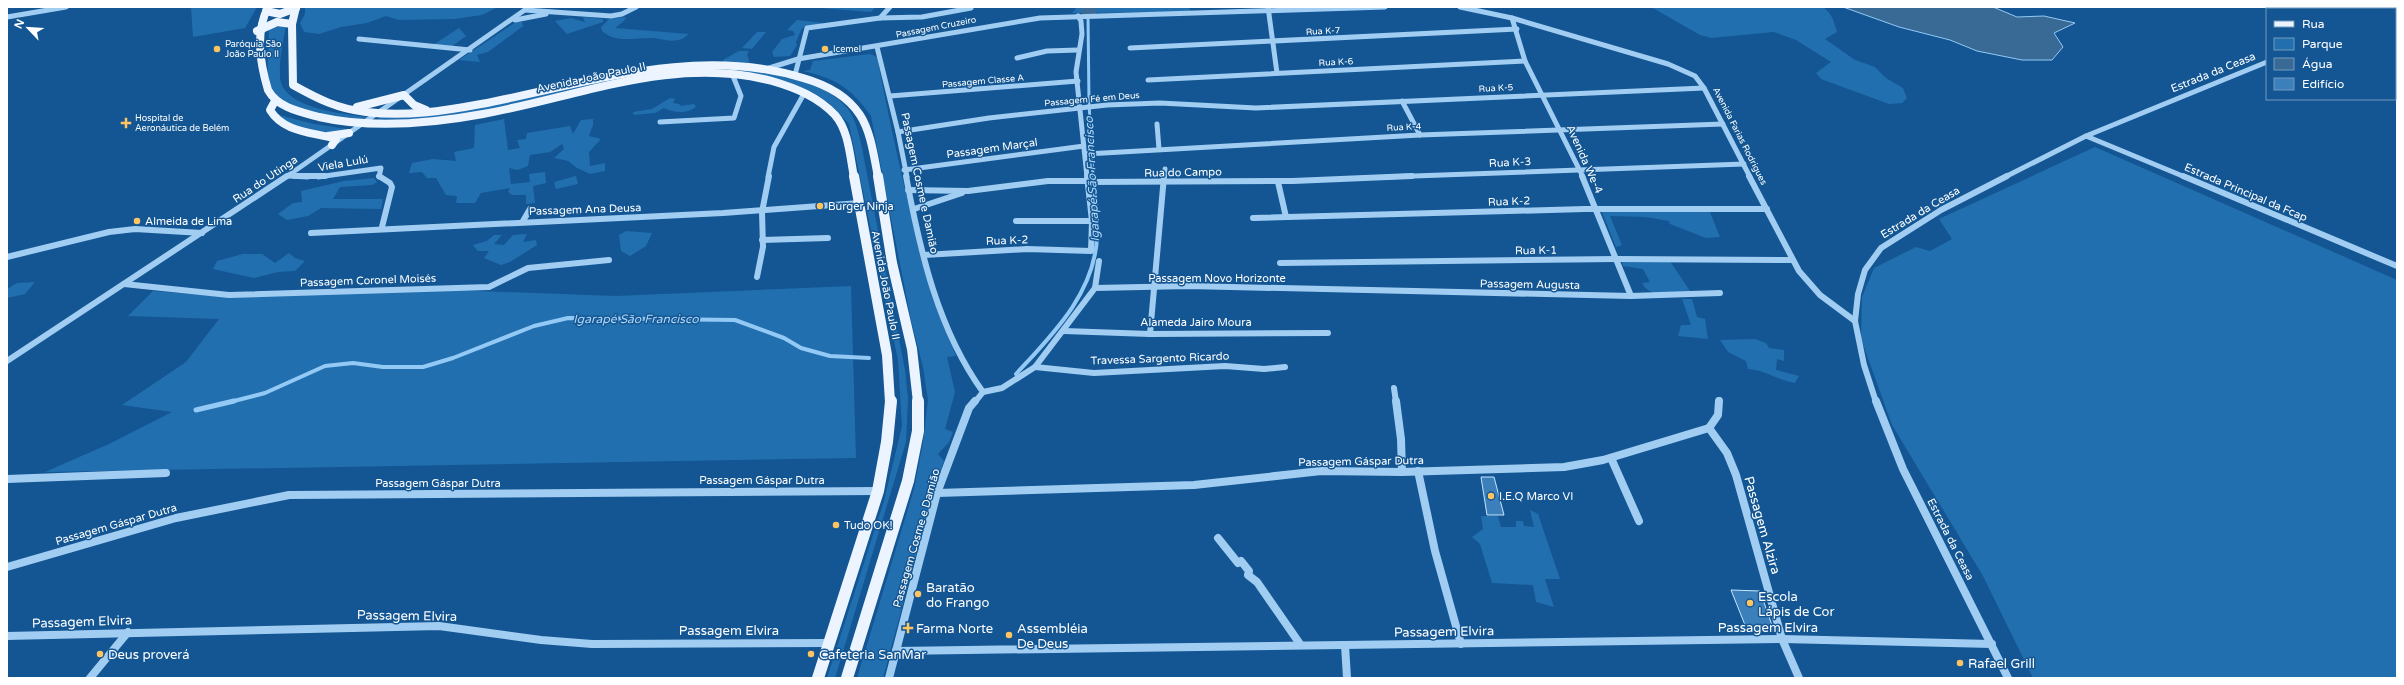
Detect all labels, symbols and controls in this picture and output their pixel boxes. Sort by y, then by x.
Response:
north arrow [8,8,48,48]
legend [2266,8,2396,100]
street label: Passagem Cruzeiro [895,14,978,41]
text: N [12,17,27,31]
text: Rua [2302,17,2325,31]
street label: Rua K-7 [1306,25,1341,38]
text: Parque [2302,37,2343,51]
place label: Paróquia São João Paulo II [225,39,282,60]
marker: Paróquia São João Paulo II [212,44,222,54]
marker: Icemel [820,44,830,54]
place label: Icemel [833,44,861,55]
street label: Estrada da Ceasa [2169,50,2257,95]
street label: Rua K-6 [1318,56,1354,69]
text: Água [2302,57,2332,71]
street label: Avenida João Paulo II [535,60,647,95]
street label: Passagem Classe A [942,72,1025,91]
text: Edifício [2302,77,2344,91]
street label: Rua K-5 [1478,82,1514,95]
street label: Avenida Farias Rodrigues [1710,86,1769,187]
street label: Passagem Fé em Deus [1044,90,1140,109]
street label: Passagem Cosme e Damião [898,111,941,255]
place label: Hospital de Aeronáutica de Belém [135,113,229,134]
water label: Igarapé São Francisco [1082,115,1102,242]
marker: Hospital de Aeronáutica de Belém [120,117,132,129]
street label: Rua K-4 [1386,121,1422,134]
street label: Avenida We-4 [1564,123,1605,196]
street label: Passagem Marçal [946,136,1038,161]
street label: Rua do Utinga [231,153,300,206]
street label: Viela Lulú [317,153,369,174]
street label: Rua K-3 [1489,155,1532,170]
street label: Estrada Principal da Fcap [2182,161,2309,224]
street label: Rua do Campo [1144,165,1222,180]
street label: Estrada da Ceasa [1878,184,1962,241]
street label: Rua K-2 [1488,194,1530,209]
place label: Burger Ninja [828,200,894,213]
street label: Passagem Ana Deusa [529,201,641,218]
marker: Burger Ninja [815,201,825,211]
place label: Almeida de Lima [145,215,232,228]
marker: Almeida de Lima [132,216,142,226]
street label: Avenida João Paulo II [869,229,903,341]
street label: Rua K-2 [986,233,1028,248]
street label: Rua K-1 [1515,244,1557,257]
street label: Passagem Coronel Moisés [300,272,436,289]
street label: Passagem Novo Horizonte [1148,272,1286,285]
street label: Passagem Augusta [1480,277,1580,292]
water label: Igarapé São Francisco [573,312,699,326]
street label: Alameda Jairo Moura [1140,316,1252,329]
street label: Travessa Sargento Ricardo [1091,350,1230,367]
street label: Passagem Gáspar Dutra [1298,454,1424,469]
street label: Passagem Cosme e Damião [890,467,943,609]
street label: Passagem Gáspar Dutra [699,474,825,487]
street label: Passagem Alzira [1740,474,1784,576]
street label: Passagem Gáspar Dutra [375,477,501,490]
place label: I.E.Q Marco VI [1499,490,1573,503]
marker: I.E.Q Marco VI [1486,491,1496,501]
street label: Estrada da Ceasa [1924,496,1977,582]
street label: Passagem Gáspar Dutra [54,501,178,548]
place label: Tudo OK! [844,519,893,532]
marker: Tudo OK! [831,520,841,530]
place label: Baratão do Frango [926,580,989,611]
marker: Baratão do Frango [913,589,923,599]
place label: Escola Lápis de Cor [1758,589,1835,620]
marker: Escola Lápis de Cor [1745,598,1755,608]
street label: Passagem Elvira [357,607,457,625]
street label: Passagem Elvira [32,612,132,632]
street label: Passagem Elvira [1718,620,1818,636]
place label: Farma Norte [916,621,993,637]
place label: Assembléia De Deus [1017,621,1088,652]
street label: Passagem Elvira [679,623,779,639]
marker: Farma Norte [903,623,913,633]
street label: Passagem Elvira [1394,623,1494,641]
marker: Assembléia De Deus [1004,630,1014,640]
place label: Deus proverá [108,647,190,663]
place label: Cafeteria SanMar [819,647,926,663]
marker: Deus proverá [95,649,105,659]
marker: Cafeteria SanMar [806,649,816,659]
place label: Rafael Grill [1968,656,2035,672]
marker: Rafael Grill [1955,658,1965,668]

